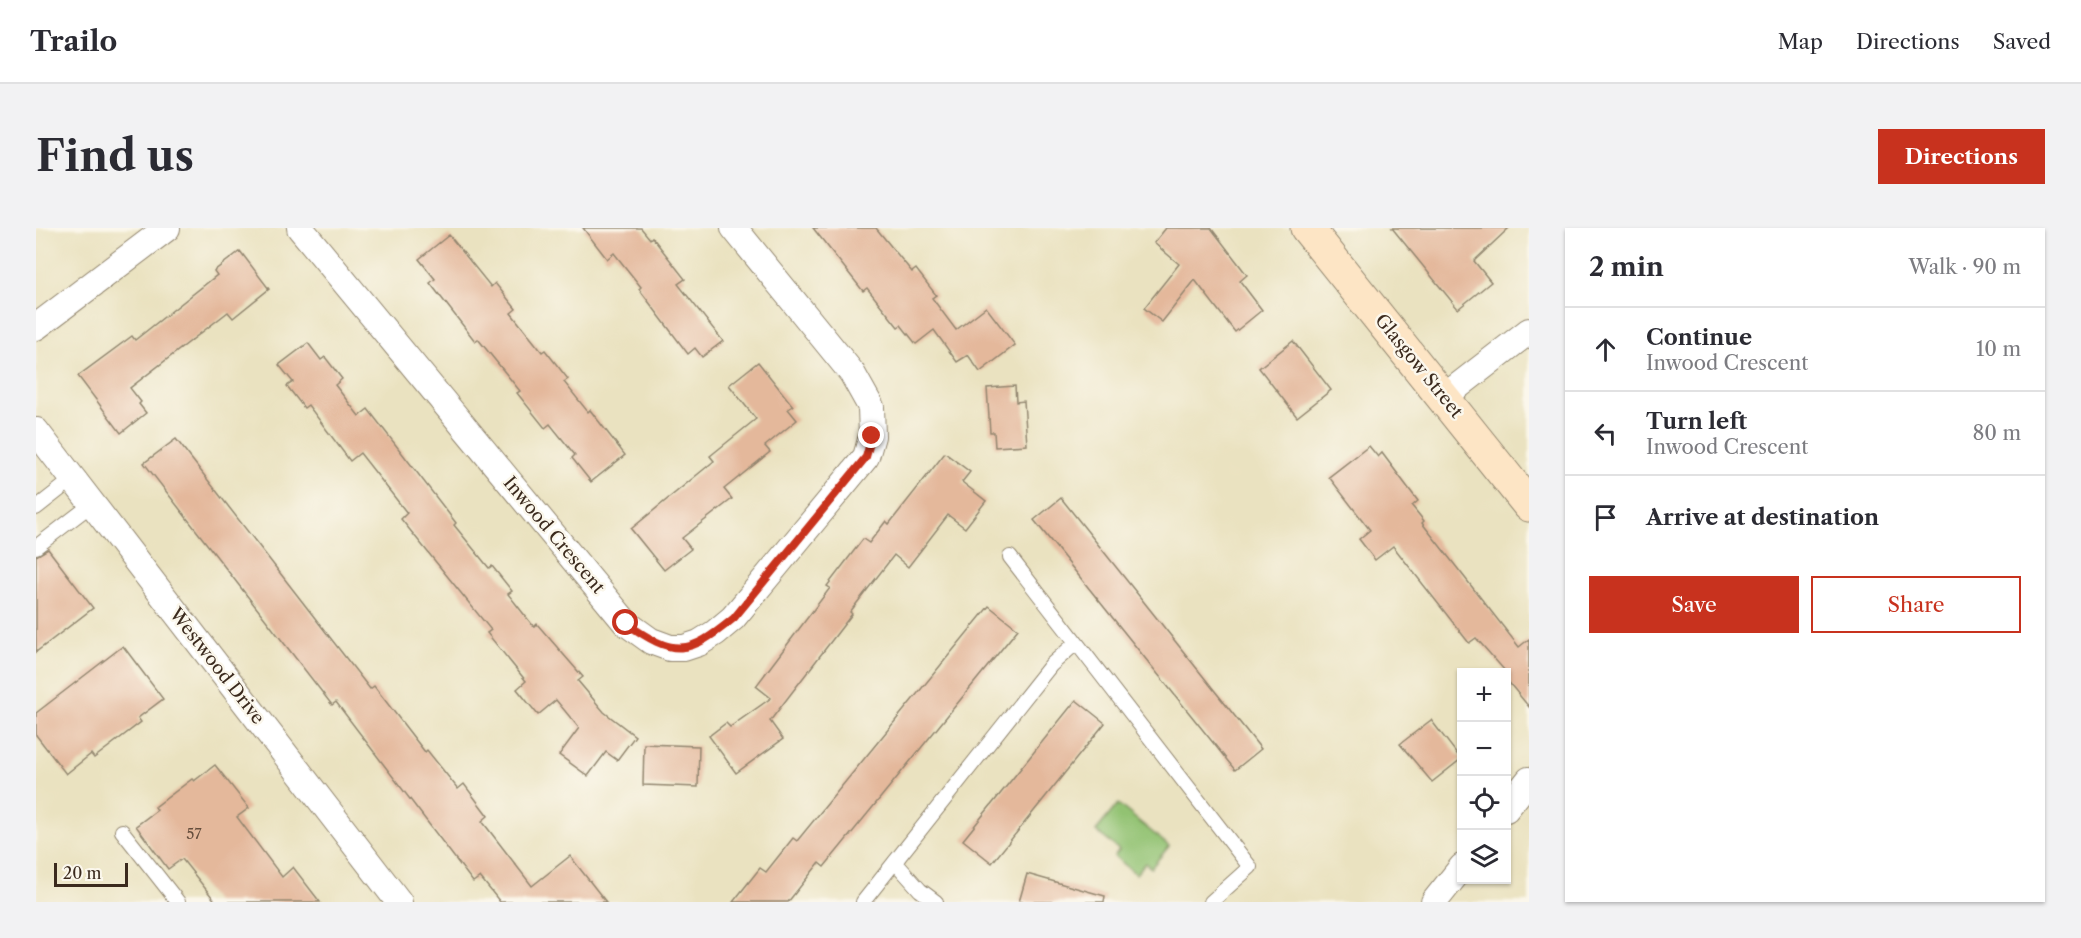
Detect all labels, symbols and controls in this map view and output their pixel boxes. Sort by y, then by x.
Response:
text: Trailo [30,24,117,58]
text: Map [1778,29,1823,54]
text: Directions [1856,29,1960,54]
text: Saved [1993,29,2051,54]
button: Directions [1878,129,2045,184]
text: Find us [36,130,194,182]
text: 2 min [1589,251,1664,283]
text: Walk · 90 m [1909,255,2021,279]
street label: Glasgow Street [1370,310,1468,423]
text: Continue [1646,324,1752,351]
icon: ahead [1589,333,1622,366]
text: 10 m [1976,337,2021,361]
text: Inwood Crescent [1646,351,1808,375]
text: Turn left [1646,408,1747,435]
icon: left [1589,417,1622,450]
text: 80 m [1973,421,2021,445]
route end [858,422,884,448]
text: Inwood Crescent [1646,435,1808,459]
street label: Inwood Crescent [499,472,610,599]
icon: arrive [1589,501,1622,534]
text: Arrive at destination [1646,504,1879,531]
button: Save [1589,576,1799,633]
button: Share [1811,576,2021,633]
street label: Westwood Drive [164,603,269,728]
route start [612,609,638,635]
map controls [1457,668,1511,884]
button: + [1457,668,1511,722]
button: − [1457,722,1511,776]
button: locate [1457,776,1511,830]
house number: 57 [186,824,202,843]
button: layers [1457,830,1511,884]
scale bar [54,860,128,888]
text: 20 m [63,863,102,883]

